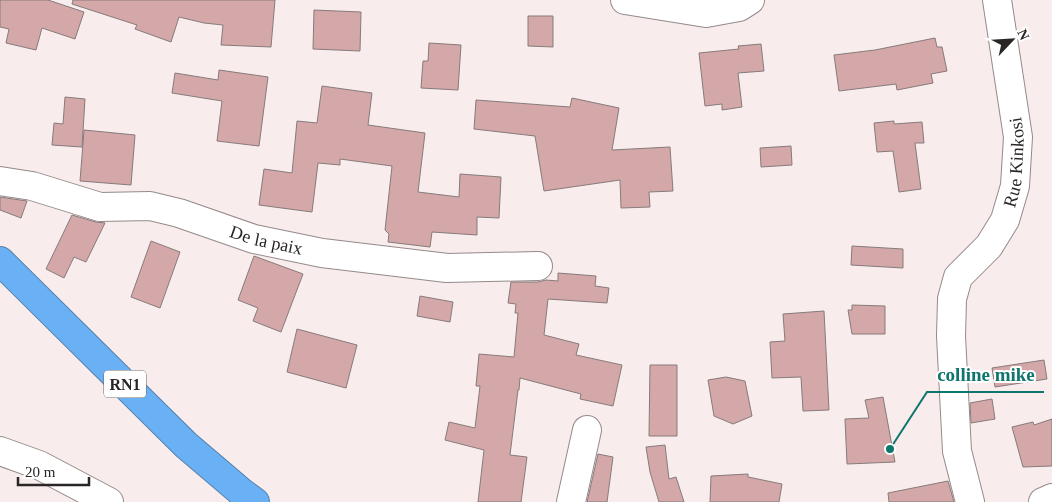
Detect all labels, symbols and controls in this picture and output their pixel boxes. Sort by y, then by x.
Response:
north arrow [987,15,1037,65]
text: N [1014,27,1032,42]
street label: Rue Kinkosi [999,116,1028,210]
street label: De la paix [227,221,304,259]
callout: colline mike [927,358,1044,392]
text: colline mike [937,364,1035,385]
road number: RN1 [104,370,146,398]
scale bar [18,454,89,486]
text: 20 m [25,464,56,480]

